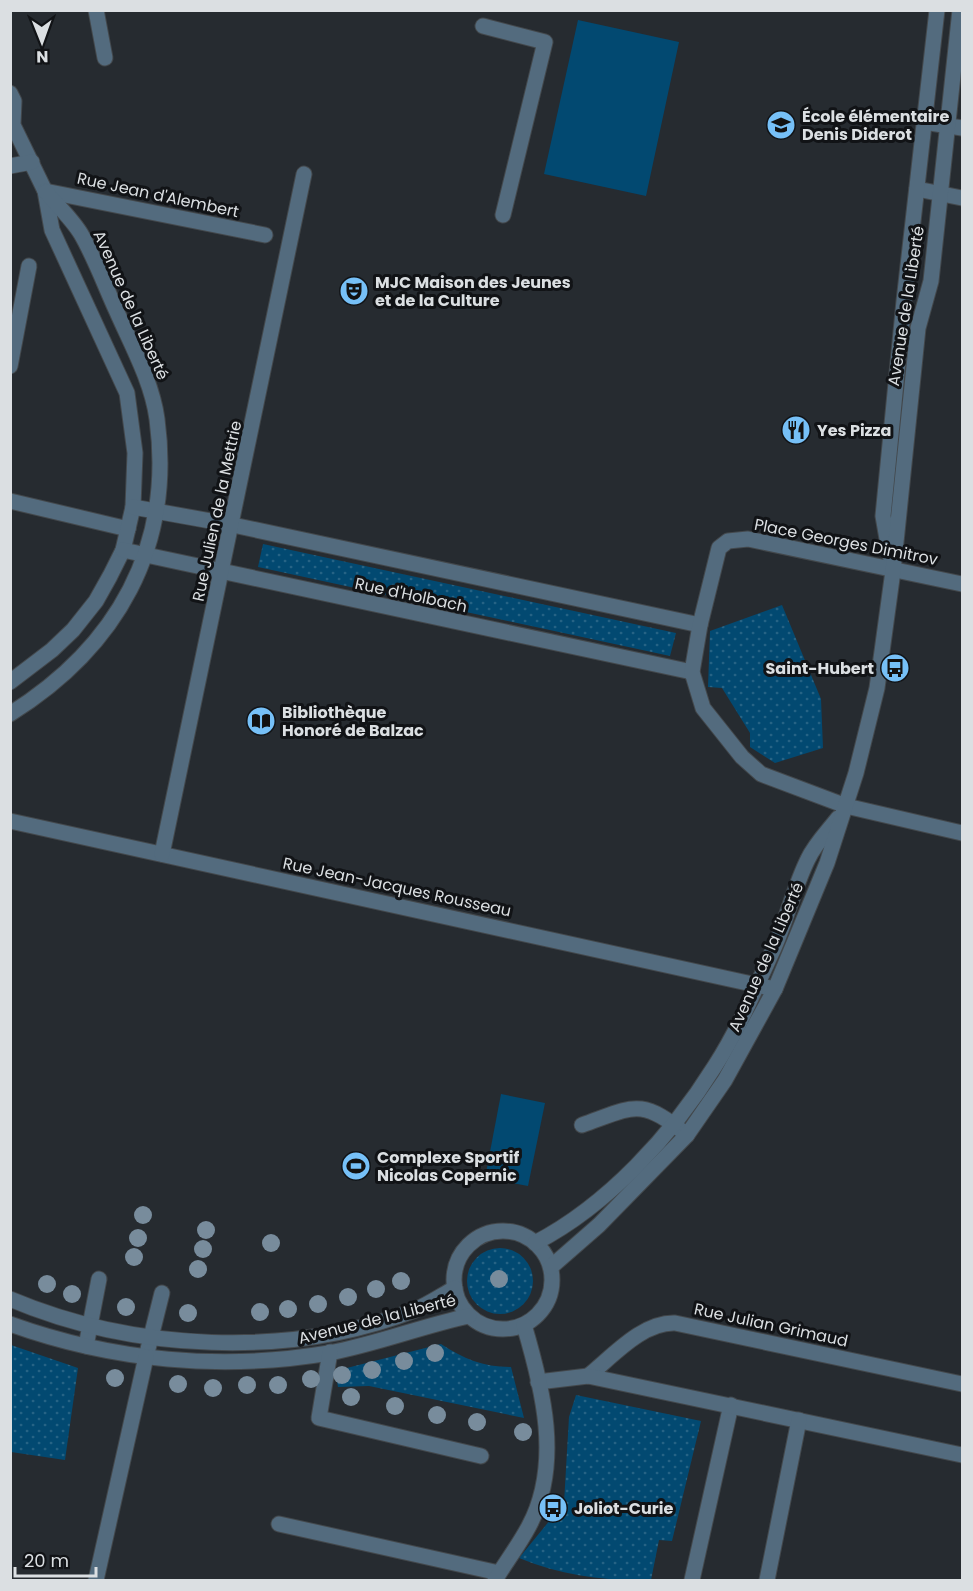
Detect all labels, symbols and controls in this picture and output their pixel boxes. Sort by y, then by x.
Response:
north arrow [12,12,72,72]
text: N [36,45,48,68]
place label: École élémentaire Denis Diderot [802,105,949,146]
school or university icon: École élémentaire Denis Diderot [765,109,797,141]
street label: Rue Jean d'Alembert [75,167,241,223]
street label: Avenue de la Liberté [882,224,930,388]
street label: Avenue de la Liberté [88,226,174,384]
place label: MJC Maison des Jeunes et de la Culture [375,271,571,312]
theatre icon: MJC Maison des Jeunes et de la Culture [338,275,370,307]
restaurant icon: Yes Pizza [780,414,812,446]
street label: Rue Julien de la Mettrie [187,418,247,604]
place label: Yes Pizza [817,419,891,442]
street label: Place Georges Dimitrov [752,513,940,571]
street label: Rue d'Holbach [353,572,469,618]
bus stop icon: Saint-Hubert [879,652,911,684]
place label: Saint-Hubert [765,657,874,680]
place label: Bibliothèque Honoré de Balzac [282,701,424,742]
library icon: Bibliothèque Honoré de Balzac [245,705,277,737]
street label: Rue Jean-Jacques Rousseau [281,852,513,922]
street label: Avenue de la Liberté [723,878,809,1036]
place label: Complexe Sportif Nicolas Copernic [377,1146,519,1187]
sports icon: Complexe Sportif Nicolas Copernic [340,1150,372,1182]
street label: Avenue de la Liberté [296,1288,458,1350]
street label: Rue Julian Grimaud [692,1297,850,1353]
bus stop icon: Joliot-Curie [537,1492,569,1524]
place label: Joliot-Curie [574,1497,673,1520]
scale bar [15,1540,96,1578]
text: 20 m [24,1548,69,1573]

